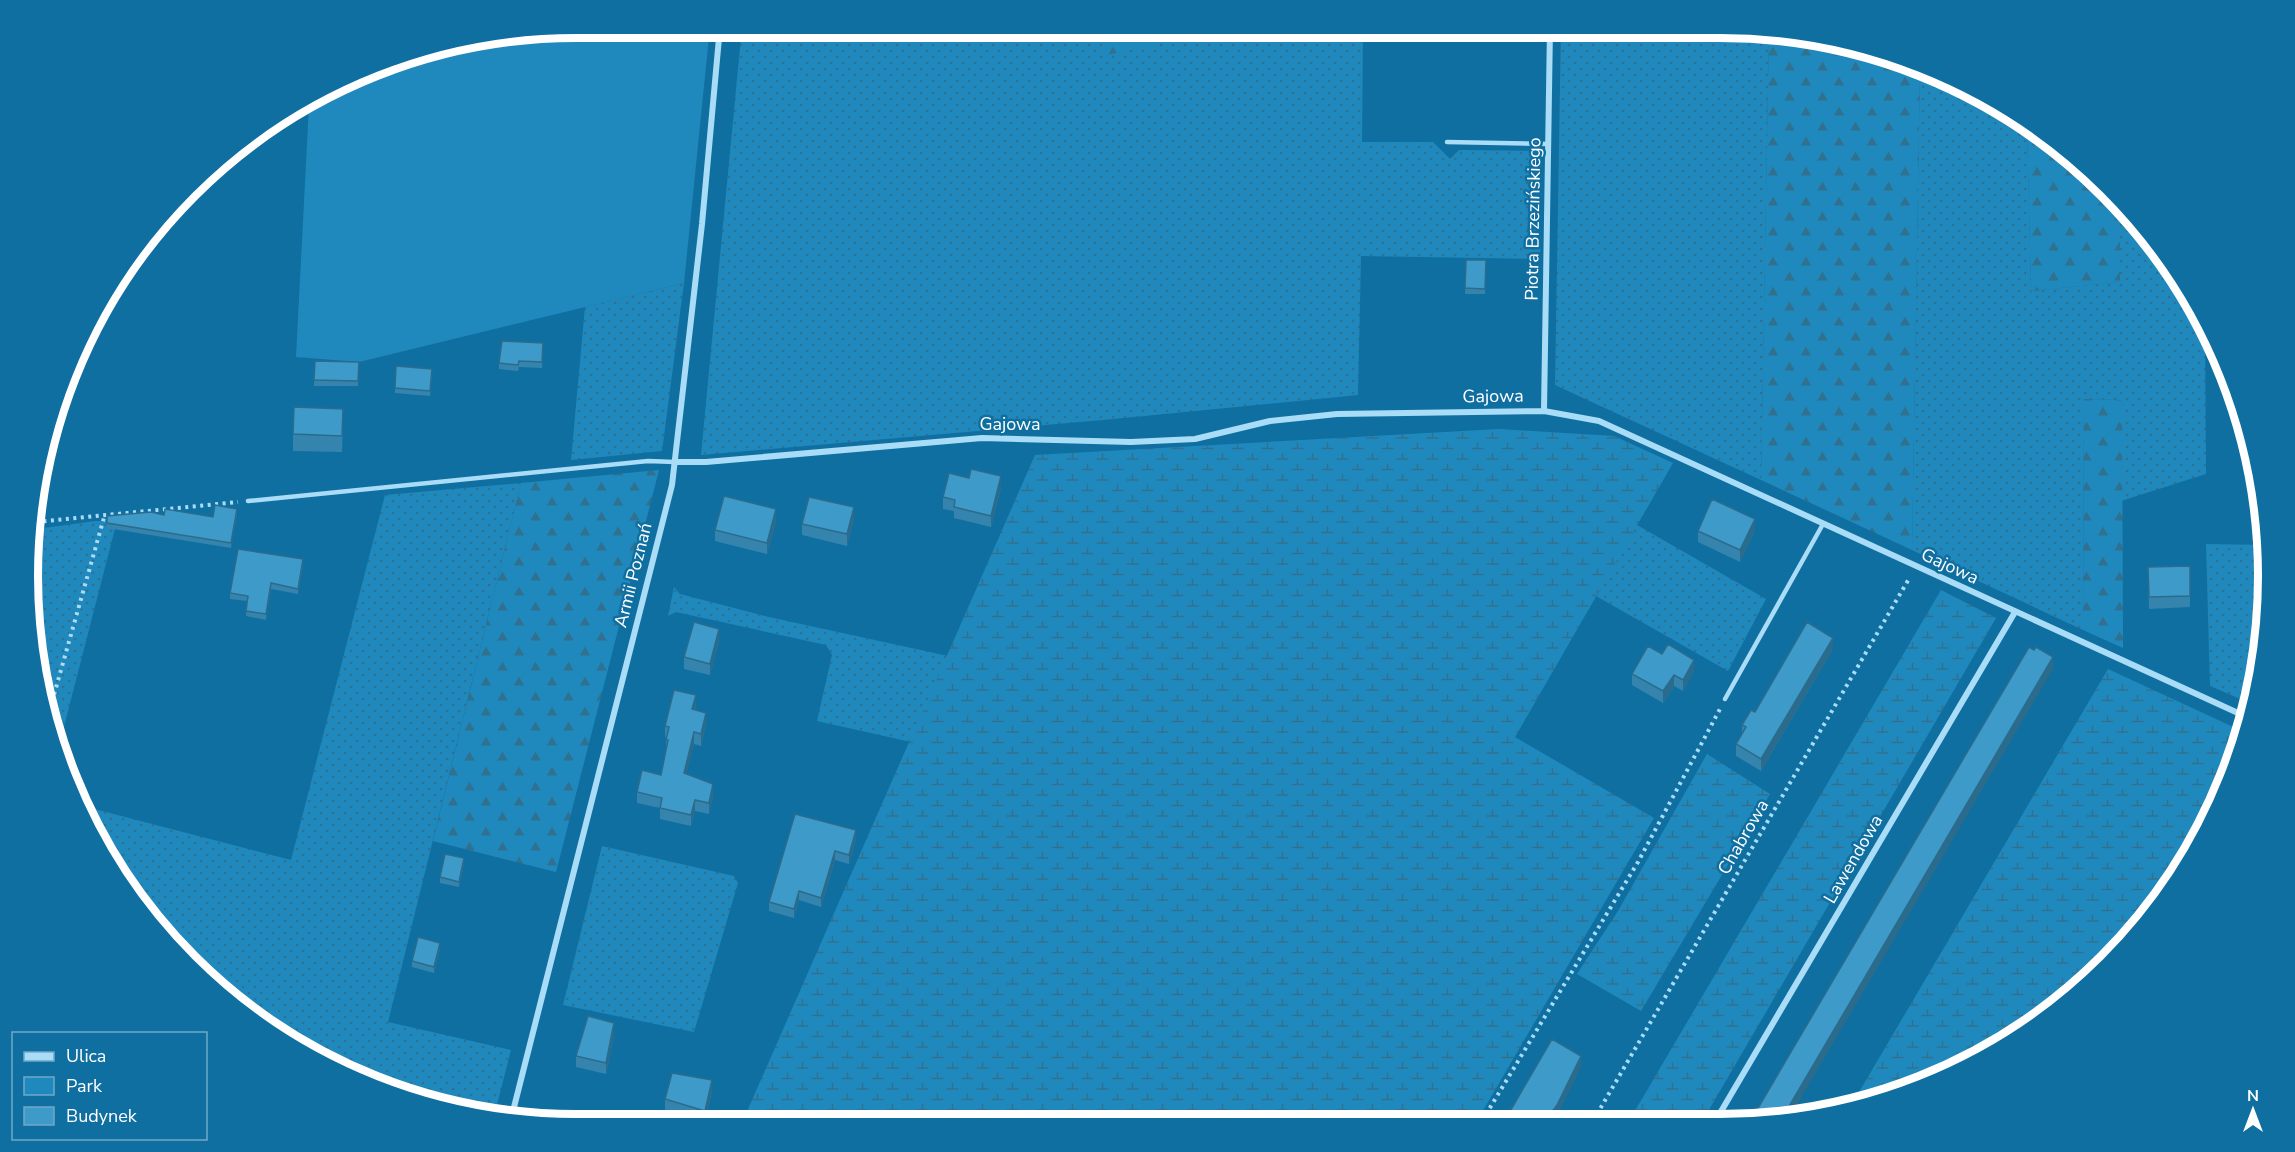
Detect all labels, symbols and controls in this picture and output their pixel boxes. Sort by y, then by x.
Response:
street label: Piotra Brzezińskiego [1520,137,1546,301]
street label: Gajowa [1462,383,1524,409]
street label: Gajowa [979,412,1041,436]
street label: Armii Poznań [608,520,658,630]
street label: Gajowa [1917,542,1983,590]
street label: Chabrowa [1712,795,1774,879]
street label: Lawendowa [1818,810,1888,908]
legend [12,1032,207,1140]
text: Ulica [66,1044,106,1068]
text: Park [66,1074,103,1098]
north arrow [2223,1080,2283,1140]
text: N [2247,1085,2259,1107]
text: Budynek [66,1104,138,1128]

